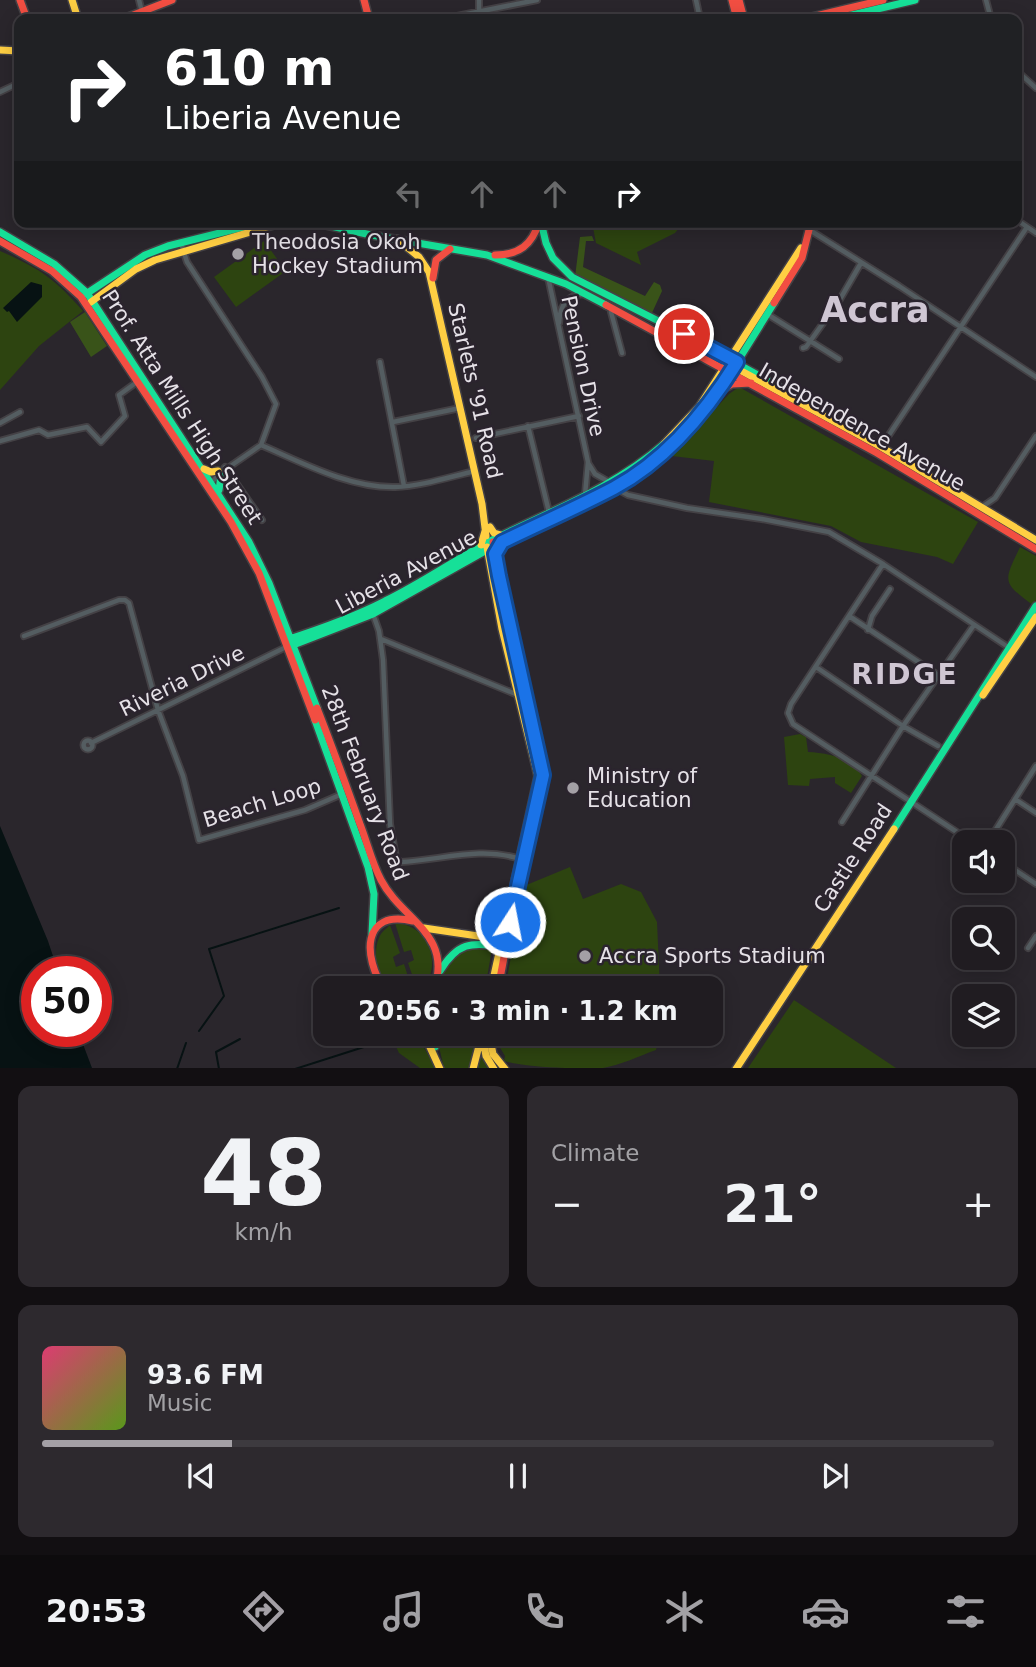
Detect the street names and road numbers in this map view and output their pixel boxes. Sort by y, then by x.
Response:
street label: Prof. Atta Mills High Street [97,285,267,529]
street label: Pension Drive [556,293,610,439]
street label: Starlets '91 Road [443,301,507,481]
street label: Independence Avenue [755,358,969,496]
street label: Liberia Avenue [332,525,480,619]
street label: Riveria Drive [116,640,248,722]
street label: 28th February Road [317,682,413,884]
street label: Beach Loop [200,774,324,832]
street label: Castle Road [809,799,897,917]

